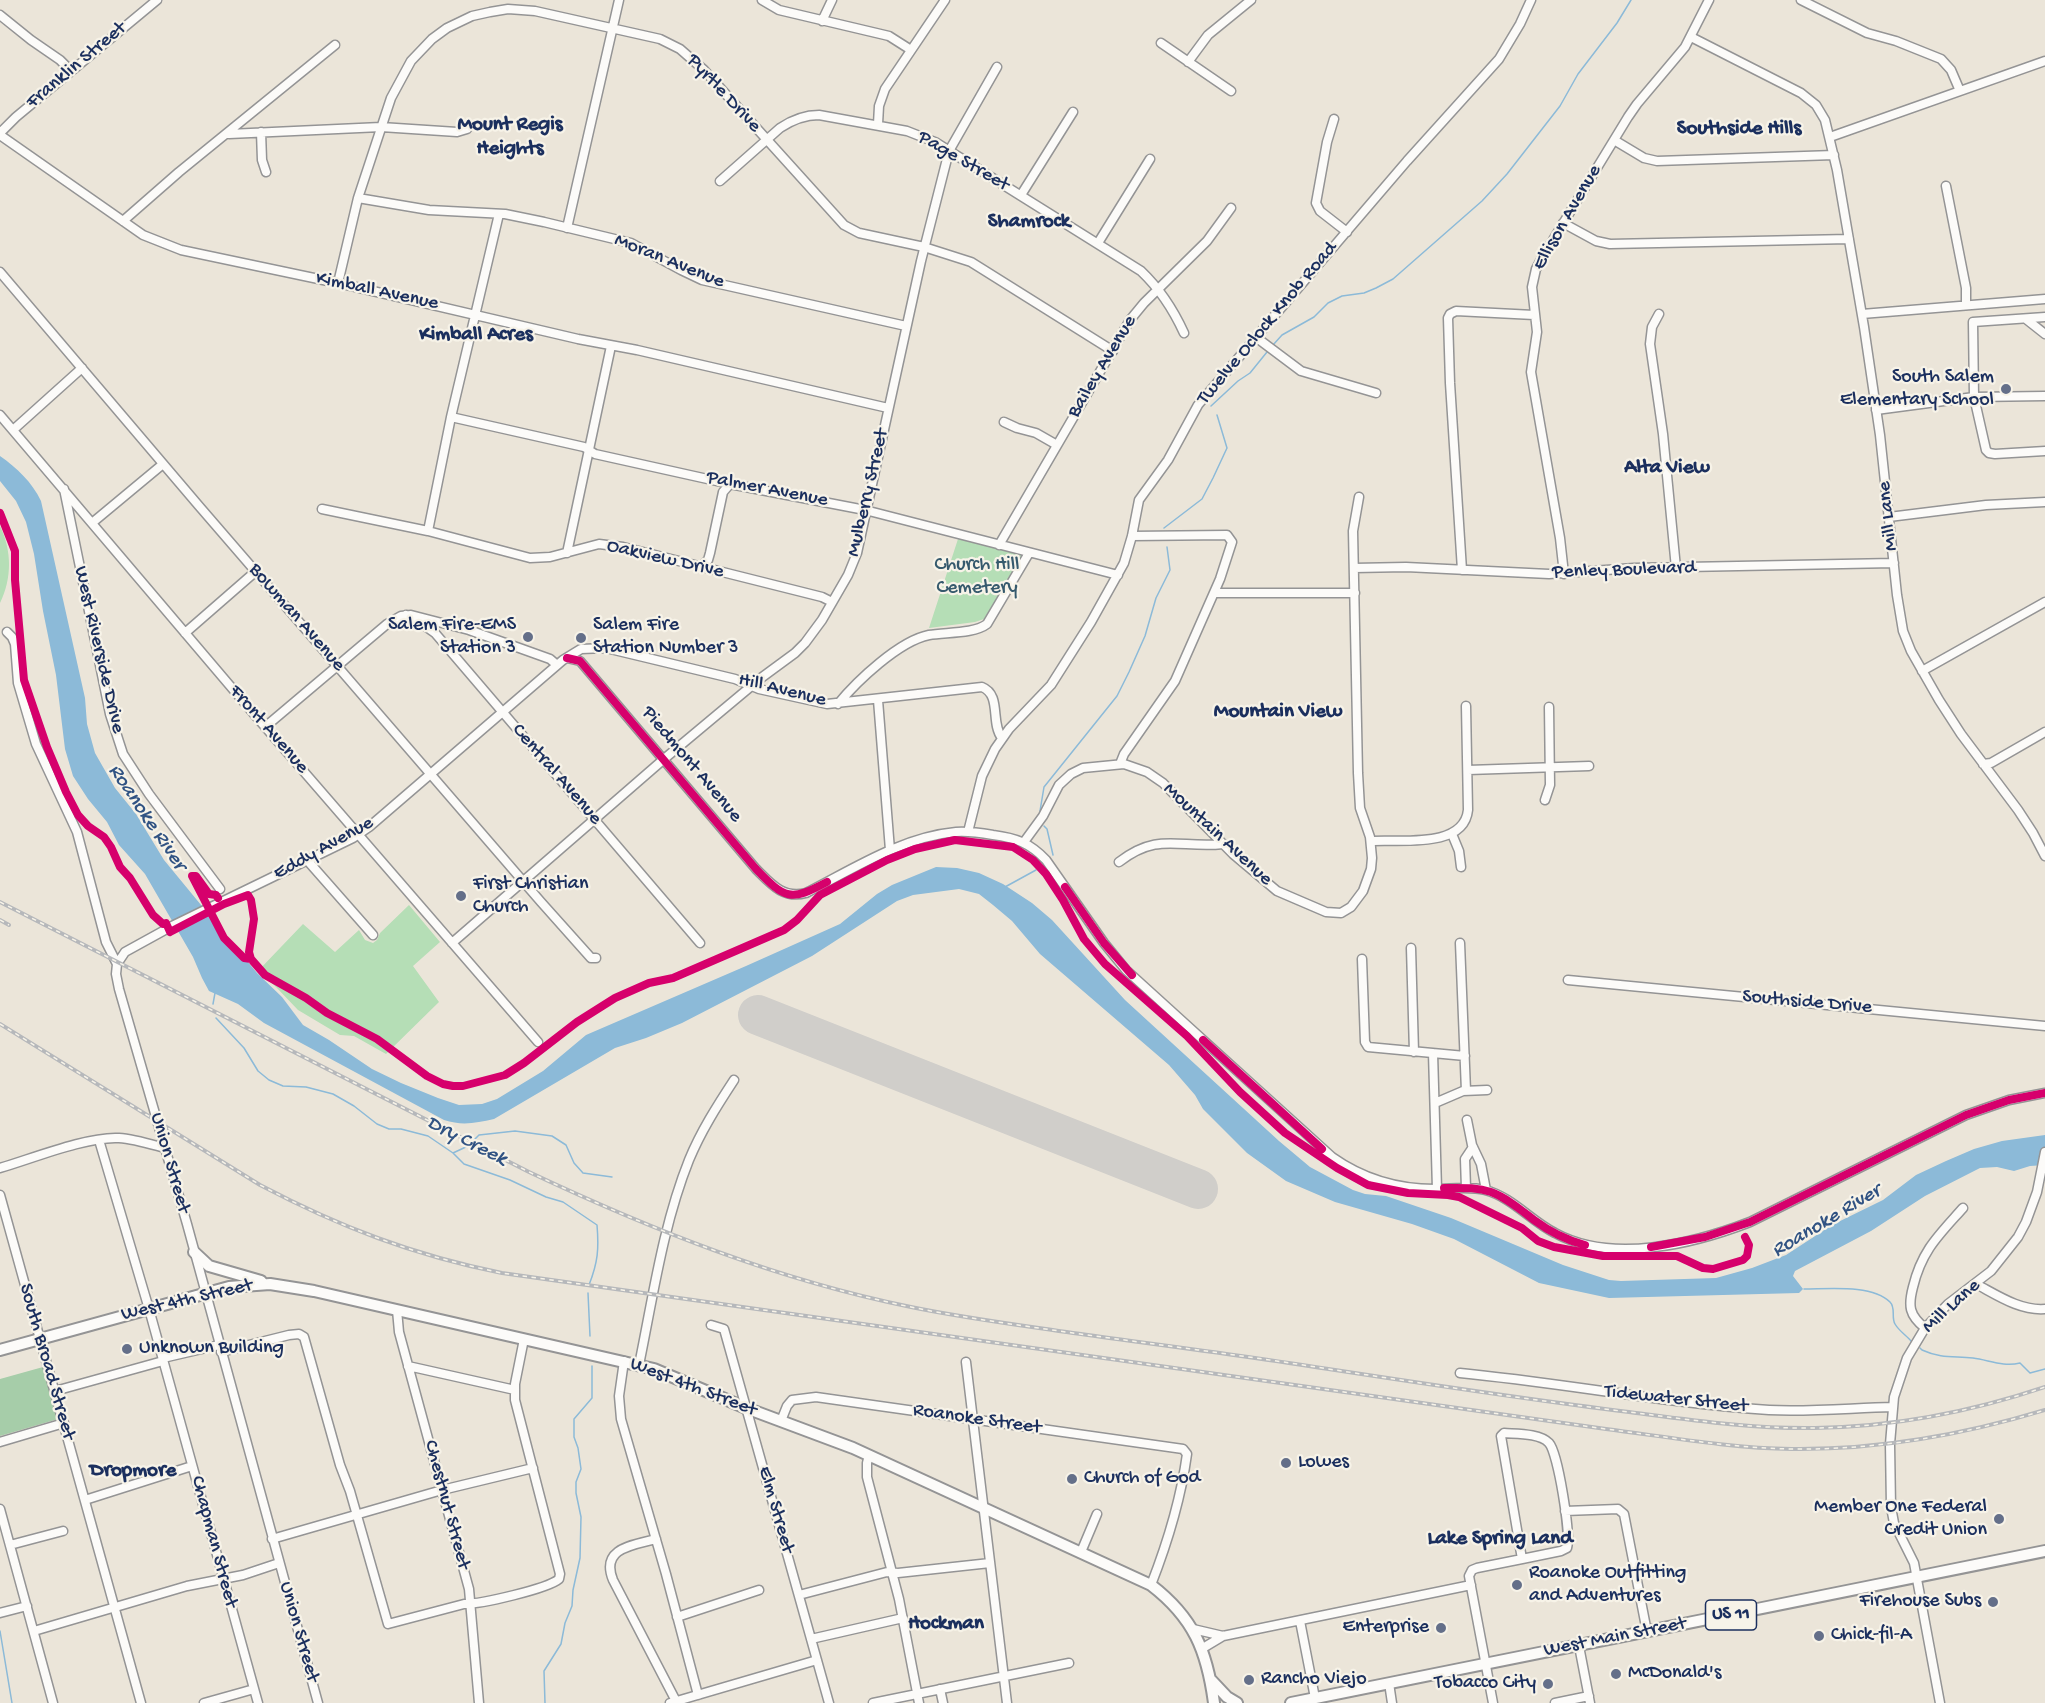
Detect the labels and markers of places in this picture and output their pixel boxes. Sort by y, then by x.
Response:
place label: South Salem Elementary School [1840,366,1994,413]
marker: South Salem Elementary School [1999,382,2013,396]
place label: Salem Fire-EMS Station 3 [388,614,516,661]
place label: Salem Fire Station Number 3 [593,614,738,661]
marker: Salem Fire-EMS Station 3 [521,630,535,644]
marker: Salem Fire Station Number 3 [574,631,588,645]
place label: First Christian Church [473,873,588,920]
marker: First Christian Church [454,889,468,903]
place label: Unknown Building [139,1337,284,1361]
marker: Unknown Building [120,1342,134,1356]
place label: Lowes [1298,1451,1349,1475]
marker: Lowes [1279,1456,1293,1470]
place label: Church of God [1084,1467,1200,1491]
marker: Church of God [1065,1472,1079,1486]
place label: Member One Federal Credit Union [1814,1496,1987,1543]
marker: Member One Federal Credit Union [1992,1512,2006,1526]
place label: Roanoke Outfitting and Adventures [1529,1562,1686,1609]
marker: Roanoke Outfitting and Adventures [1510,1578,1524,1592]
place label: Firehouse Subs [1860,1590,1981,1614]
marker: Firehouse Subs [1986,1595,2000,1609]
place label: Enterprise [1343,1616,1429,1640]
marker: Enterprise [1434,1621,1448,1635]
place label: Chick-fil-A [1831,1624,1912,1648]
marker: Chick-fil-A [1812,1629,1826,1643]
place label: McDonald's [1628,1662,1721,1686]
marker: McDonald's [1609,1667,1623,1681]
place label: Rancho Viejo [1261,1668,1367,1692]
place label: Tobacco City [1434,1672,1536,1696]
marker: Rancho Viejo [1242,1673,1256,1687]
marker: Tobacco City [1541,1677,1555,1691]

